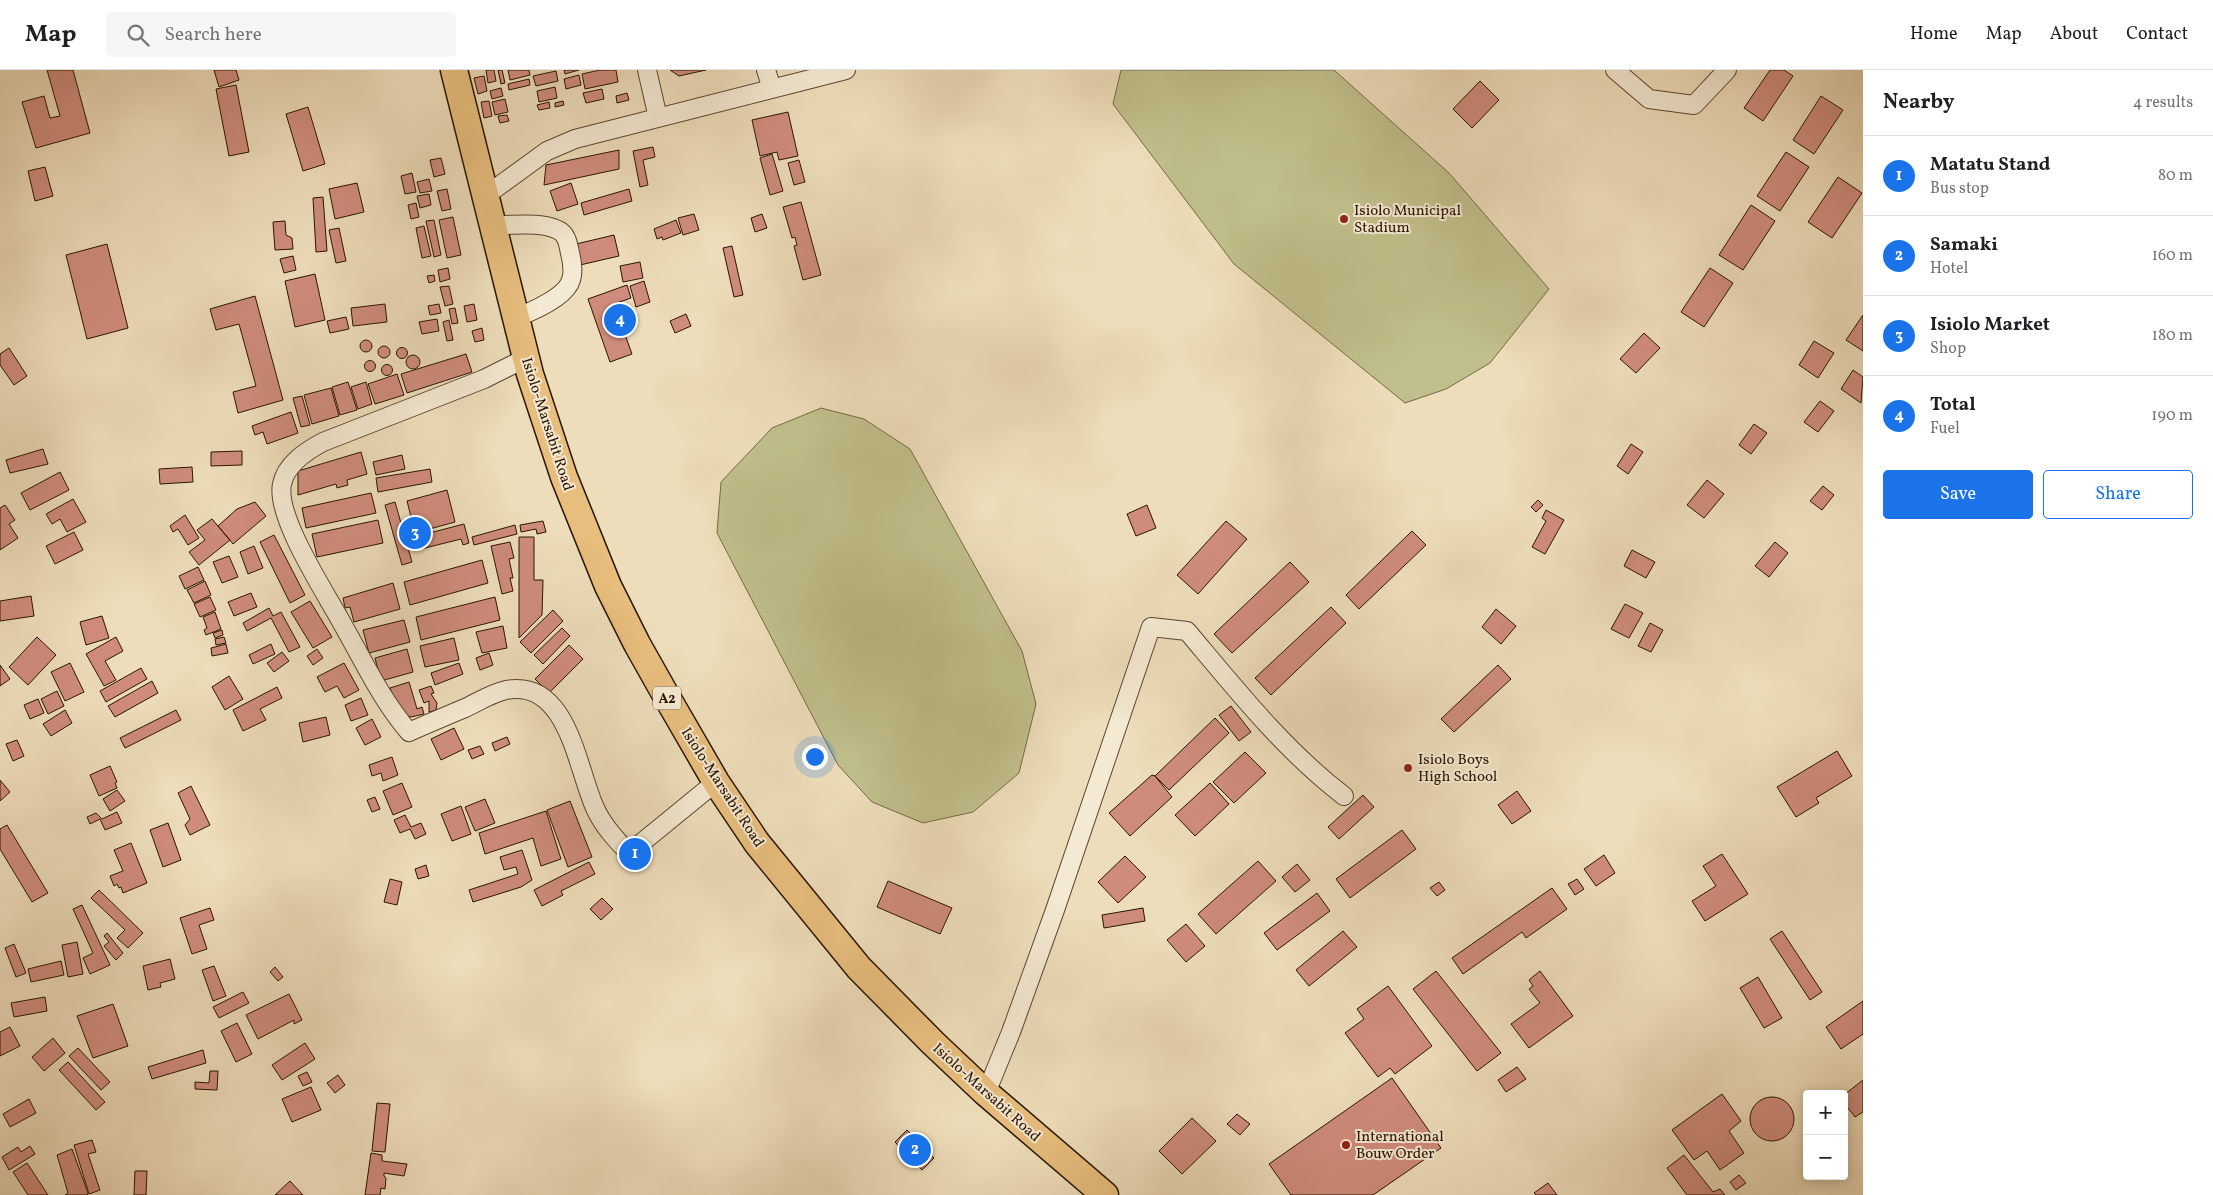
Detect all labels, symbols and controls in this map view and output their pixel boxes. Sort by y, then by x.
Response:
search box [106,12,456,57]
text: Map [25,18,76,52]
icon: search [124,21,152,49]
text: Search here [164,22,262,48]
text: Home [1910,22,1958,47]
text: Map [1986,22,2022,47]
text: About [2050,22,2098,47]
text: Contact [2126,22,2188,47]
text: Nearby [1883,88,1954,117]
text: 4 results [2133,92,2193,114]
text: Matatu Stand [1930,152,2050,178]
text: 1 [1896,165,1902,187]
text: 80 m [2158,165,2193,187]
text: Bus stop [1930,178,1989,200]
place label: Isiolo Municipal Stadium [1354,201,1461,239]
marker: Isiolo Municipal Stadium [1338,213,1350,225]
text: Samaki [1930,232,1998,258]
text: 2 [1895,245,1903,267]
text: 160 m [2152,245,2193,267]
text: Hotel [1930,258,1968,280]
pin: 4 [604,301,636,339]
text: Isiolo Market [1930,312,2050,338]
text: 3 [1895,325,1903,347]
text: 180 m [2152,325,2193,347]
text: Shop [1930,338,1966,360]
street label: Isiolo-Marsabit Road [515,355,578,494]
text: Total [1930,392,1976,418]
text: 4 [1894,405,1904,427]
text: 190 m [2151,405,2193,427]
text: Fuel [1930,418,1960,440]
button: Save [1883,470,2033,519]
button: Share [2043,470,2193,519]
pin: 3 [399,514,431,552]
road number: A2 [653,686,681,710]
street label: Isiolo-Marsabit Road [675,724,768,852]
your location [802,744,828,770]
place label: Isiolo Boys High School [1418,750,1497,788]
marker: Isiolo Boys High School [1402,762,1414,774]
pin: 1 [619,835,651,873]
street label: Isiolo-Marsabit Road [927,1039,1045,1147]
map controls [1803,1090,1848,1180]
button: + [1803,1090,1848,1135]
place label: International Bouw Order [1356,1127,1444,1165]
pin: 2 [899,1131,931,1169]
button: − [1803,1135,1848,1180]
marker: International Bouw Order [1340,1139,1352,1151]

